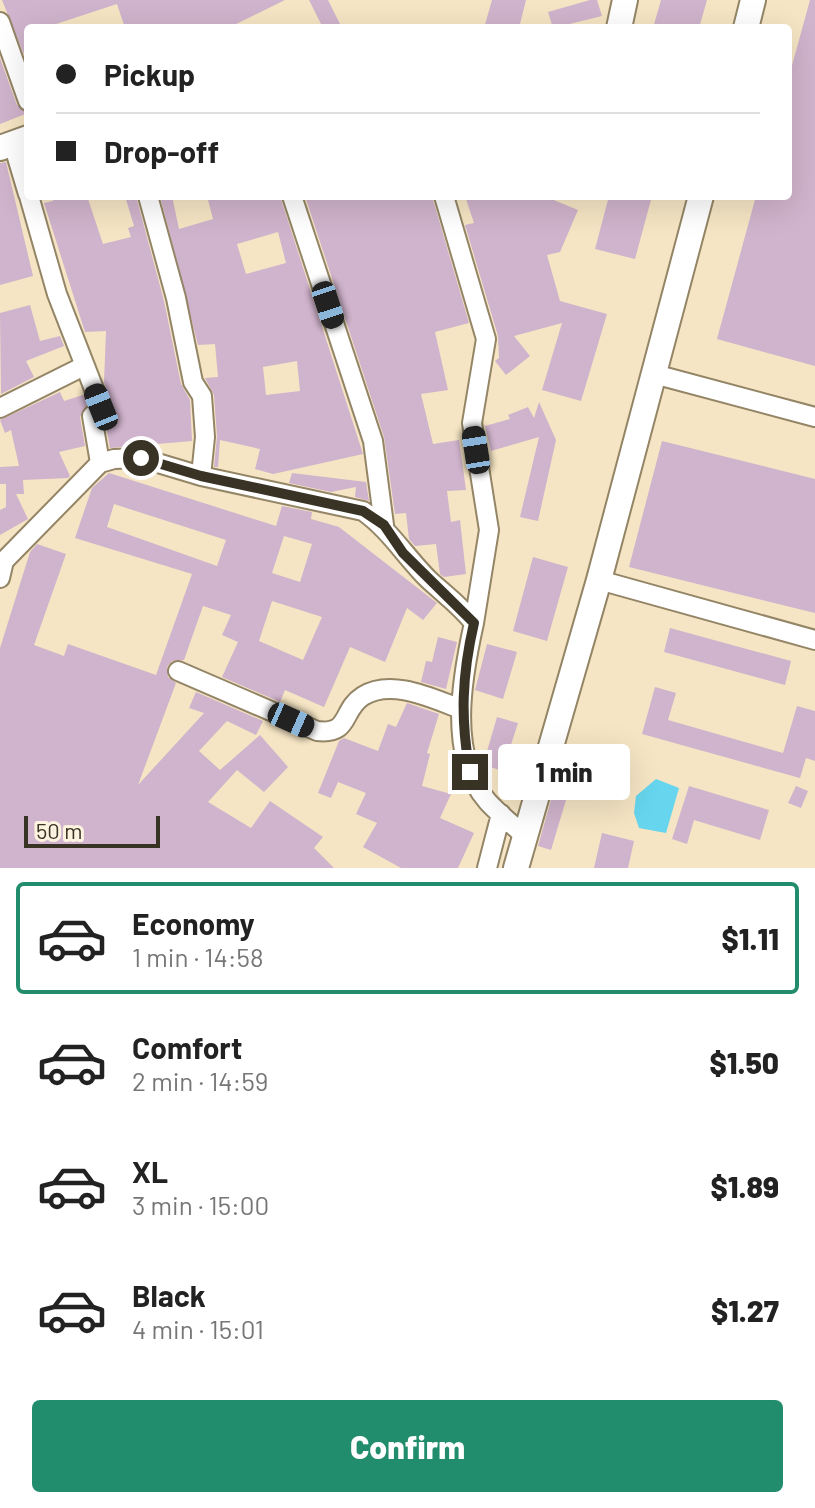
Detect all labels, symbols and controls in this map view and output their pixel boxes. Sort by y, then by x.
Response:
text: Pickup [104,56,195,92]
text: Drop-off [104,133,219,169]
car [309,278,347,332]
car [81,380,121,434]
car [460,424,492,476]
route start [123,440,159,476]
car [264,699,318,741]
callout: 1 min [498,744,630,800]
route end [452,754,488,790]
text: 1 min [535,756,593,787]
scale bar [24,812,160,848]
text: 50 m [36,817,82,843]
icon: car [36,902,108,974]
text: Economy [132,905,255,941]
text: $1.11 [721,920,779,956]
text: 1 min · 14:58 [132,941,263,972]
icon: car [36,1026,108,1098]
text: Comfort [132,1029,242,1065]
text: $1.50 [710,1044,779,1080]
text: 2 min · 14:59 [132,1065,268,1096]
icon: car [36,1150,108,1222]
text: XL [132,1153,168,1189]
text: $1.89 [711,1168,779,1204]
text: 3 min · 15:00 [132,1189,269,1220]
icon: car [36,1274,108,1346]
text: Black [132,1277,206,1313]
text: $1.27 [711,1292,779,1328]
text: 4 min · 15:01 [132,1313,264,1344]
button: Confirm [32,1400,783,1492]

